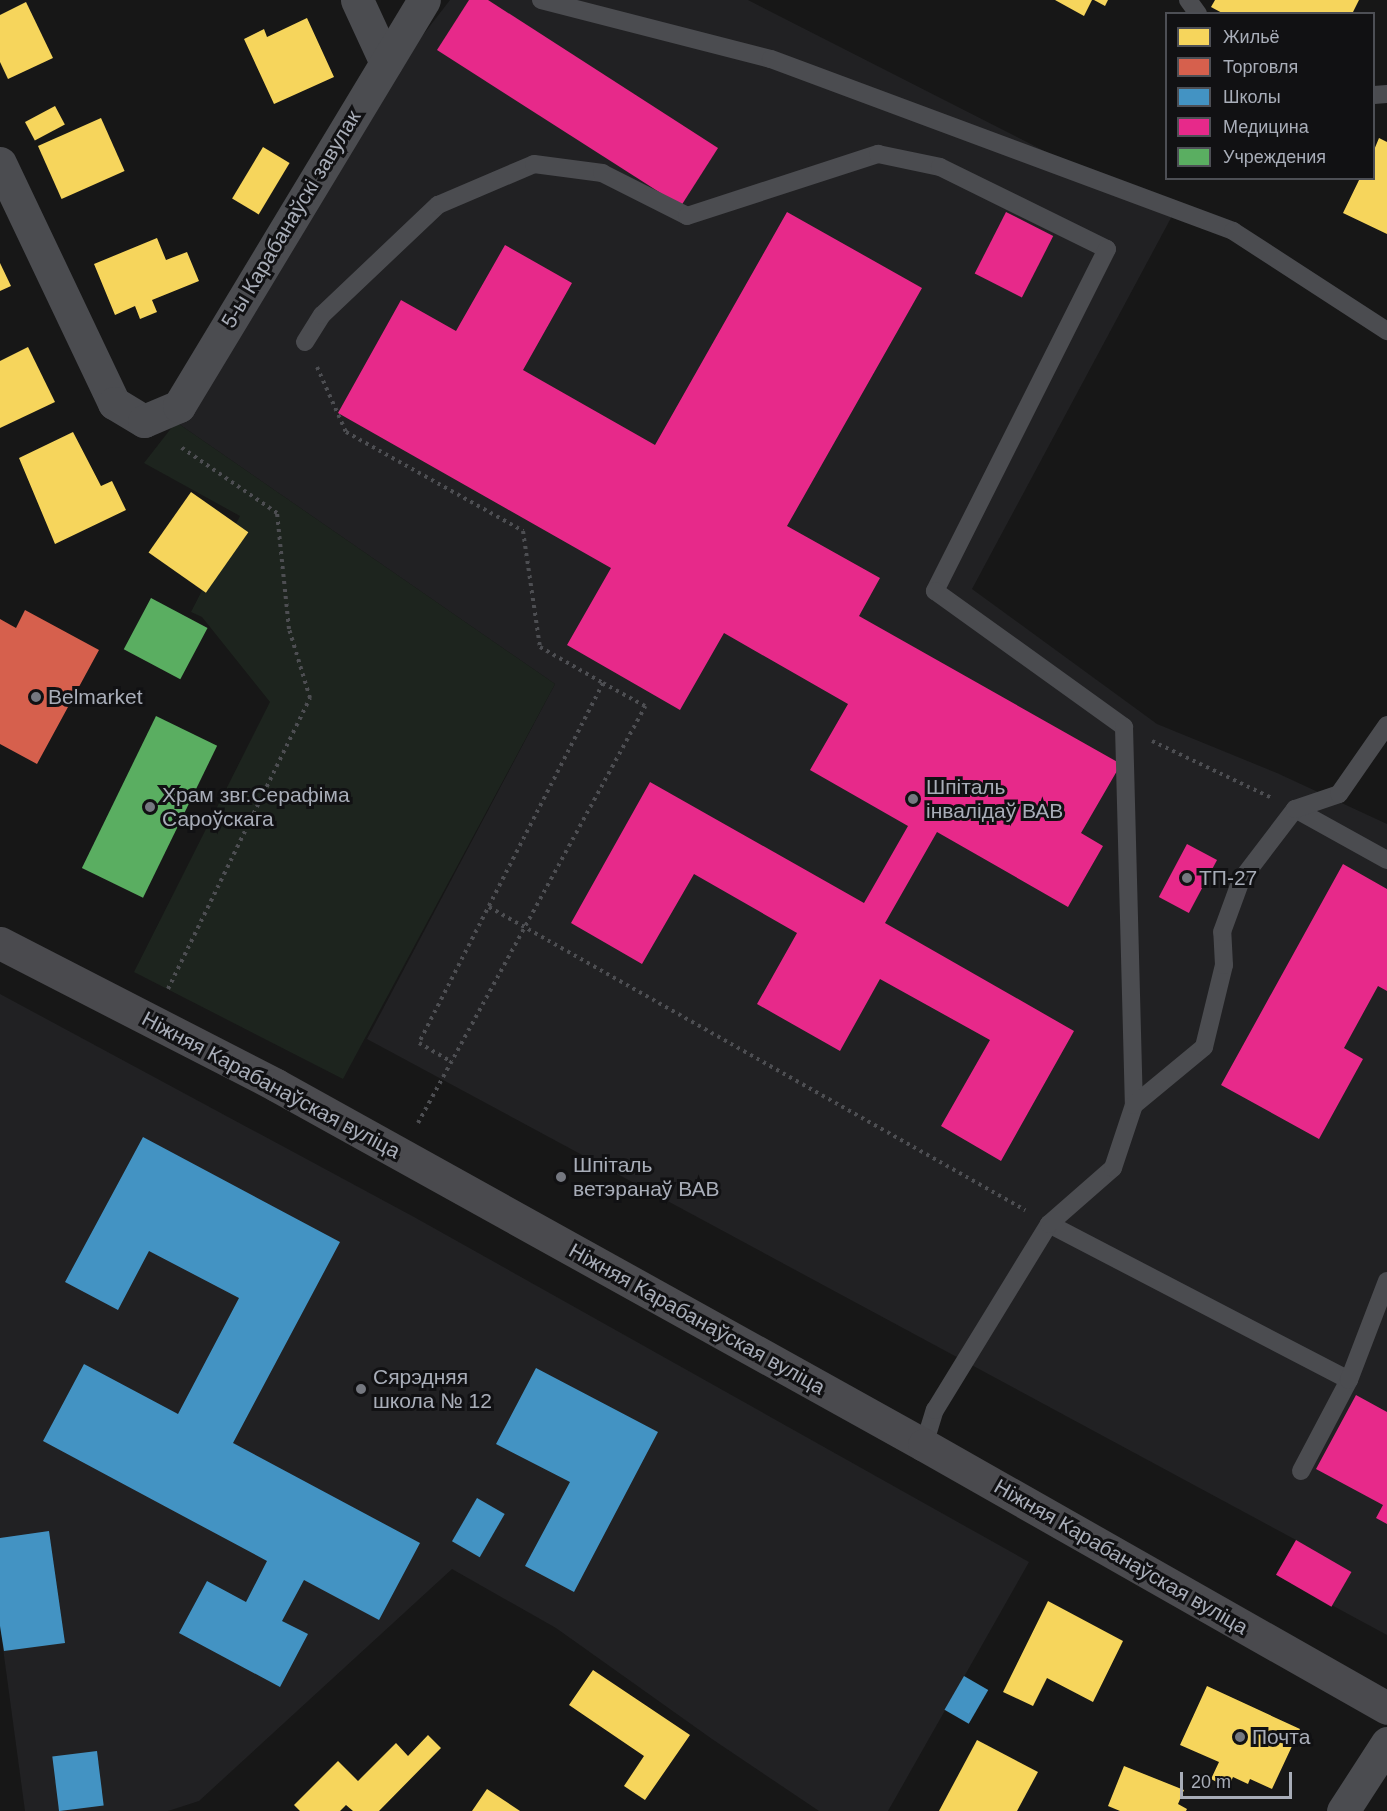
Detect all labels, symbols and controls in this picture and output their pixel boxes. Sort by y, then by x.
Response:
legend [1165,12,1375,180]
text: Жильё [1223,27,1280,47]
text: Торговля [1223,57,1298,77]
text: Школы [1223,87,1281,107]
street label: 5-ы Карабанаўскі завулак [216,106,366,332]
text: Медицина [1223,117,1309,137]
text: Учреждения [1223,147,1326,167]
place label: Belmarket [48,684,143,710]
marker: Belmarket [29,690,43,704]
place label: Шпіталь інвалідаў ВАВ [926,774,1063,824]
place label: Храм звг.Серафіма Сароўскага [162,782,350,832]
marker: Шпіталь інвалідаў ВАВ [904,790,922,808]
marker: Храм звг.Серафіма Сароўскага [143,800,157,814]
place label: ТП-27 [1199,865,1257,891]
marker: ТП-27 [1180,871,1194,885]
street label: Ніжняя Карабанаўская вуліца [138,1006,404,1164]
place label: Шпіталь ветэранаў ВАВ [573,1152,720,1202]
marker: Шпіталь ветэранаў ВАВ [554,1170,568,1184]
street label: Ніжняя Карабанаўская вуліца [565,1238,829,1400]
place label: Сярэдняя школа № 12 [373,1364,492,1414]
marker: Сярэдняя школа № 12 [354,1382,368,1396]
street label: Ніжняя Карабанаўская вуліца [990,1474,1252,1640]
place label: Почта [1252,1724,1310,1750]
marker: Почта [1233,1730,1247,1744]
scale bar [1183,1760,1296,1798]
text: 20 m [1191,1772,1231,1792]

